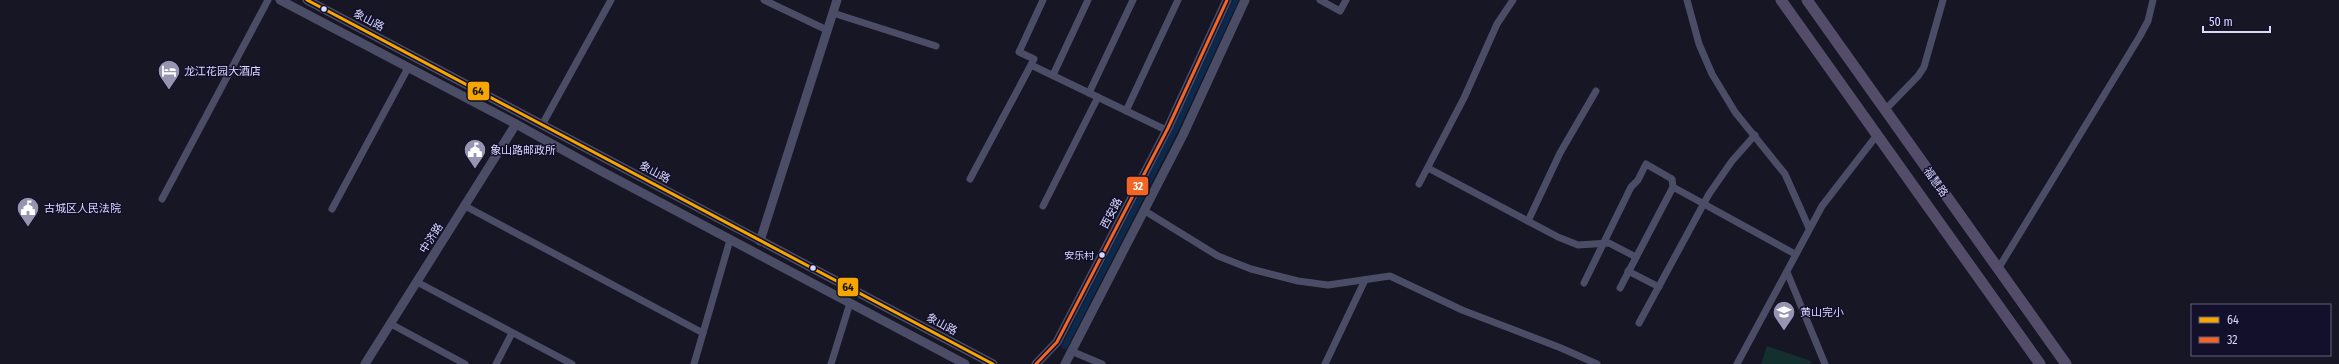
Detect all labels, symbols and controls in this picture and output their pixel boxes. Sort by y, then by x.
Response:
unlabelled marker [319,4,329,14]
street label: 象山路 [351,7,386,34]
scale bar [2203,8,2270,34]
text: 50 m [2209,15,2233,29]
hotel icon: 龙江花园大酒店 [156,58,182,91]
place label: 龙江花园大酒店 [184,65,261,78]
line badge: 64 [467,81,490,101]
text: 64 [472,85,484,98]
public building icon: 象山路邮政所 [462,137,488,170]
place label: 象山路邮政所 [490,144,556,157]
street label: 象山路 [637,159,672,186]
street label: 福慧路 [1921,165,1950,200]
line badge: 32 [1126,176,1149,196]
text: 32 [1132,180,1143,193]
public building icon: 古城区人民法院 [15,195,41,228]
street label: 西安路 [1098,196,1125,231]
place label: 古城区人民法院 [44,202,121,215]
street label: 中济路 [417,221,446,256]
place label: 安乐村 [1064,250,1094,262]
marker: 安乐村 [1097,250,1107,260]
unlabelled marker [808,263,818,273]
line badge: 64 [837,277,859,297]
text: 64 [842,281,854,294]
school or university icon: 黄山完小 [1771,299,1797,332]
legend [2191,304,2331,356]
place label: 黄山完小 [1800,306,1844,319]
street label: 象山路 [924,311,959,338]
text: 64 [2227,313,2239,327]
text: 32 [2227,333,2238,347]

